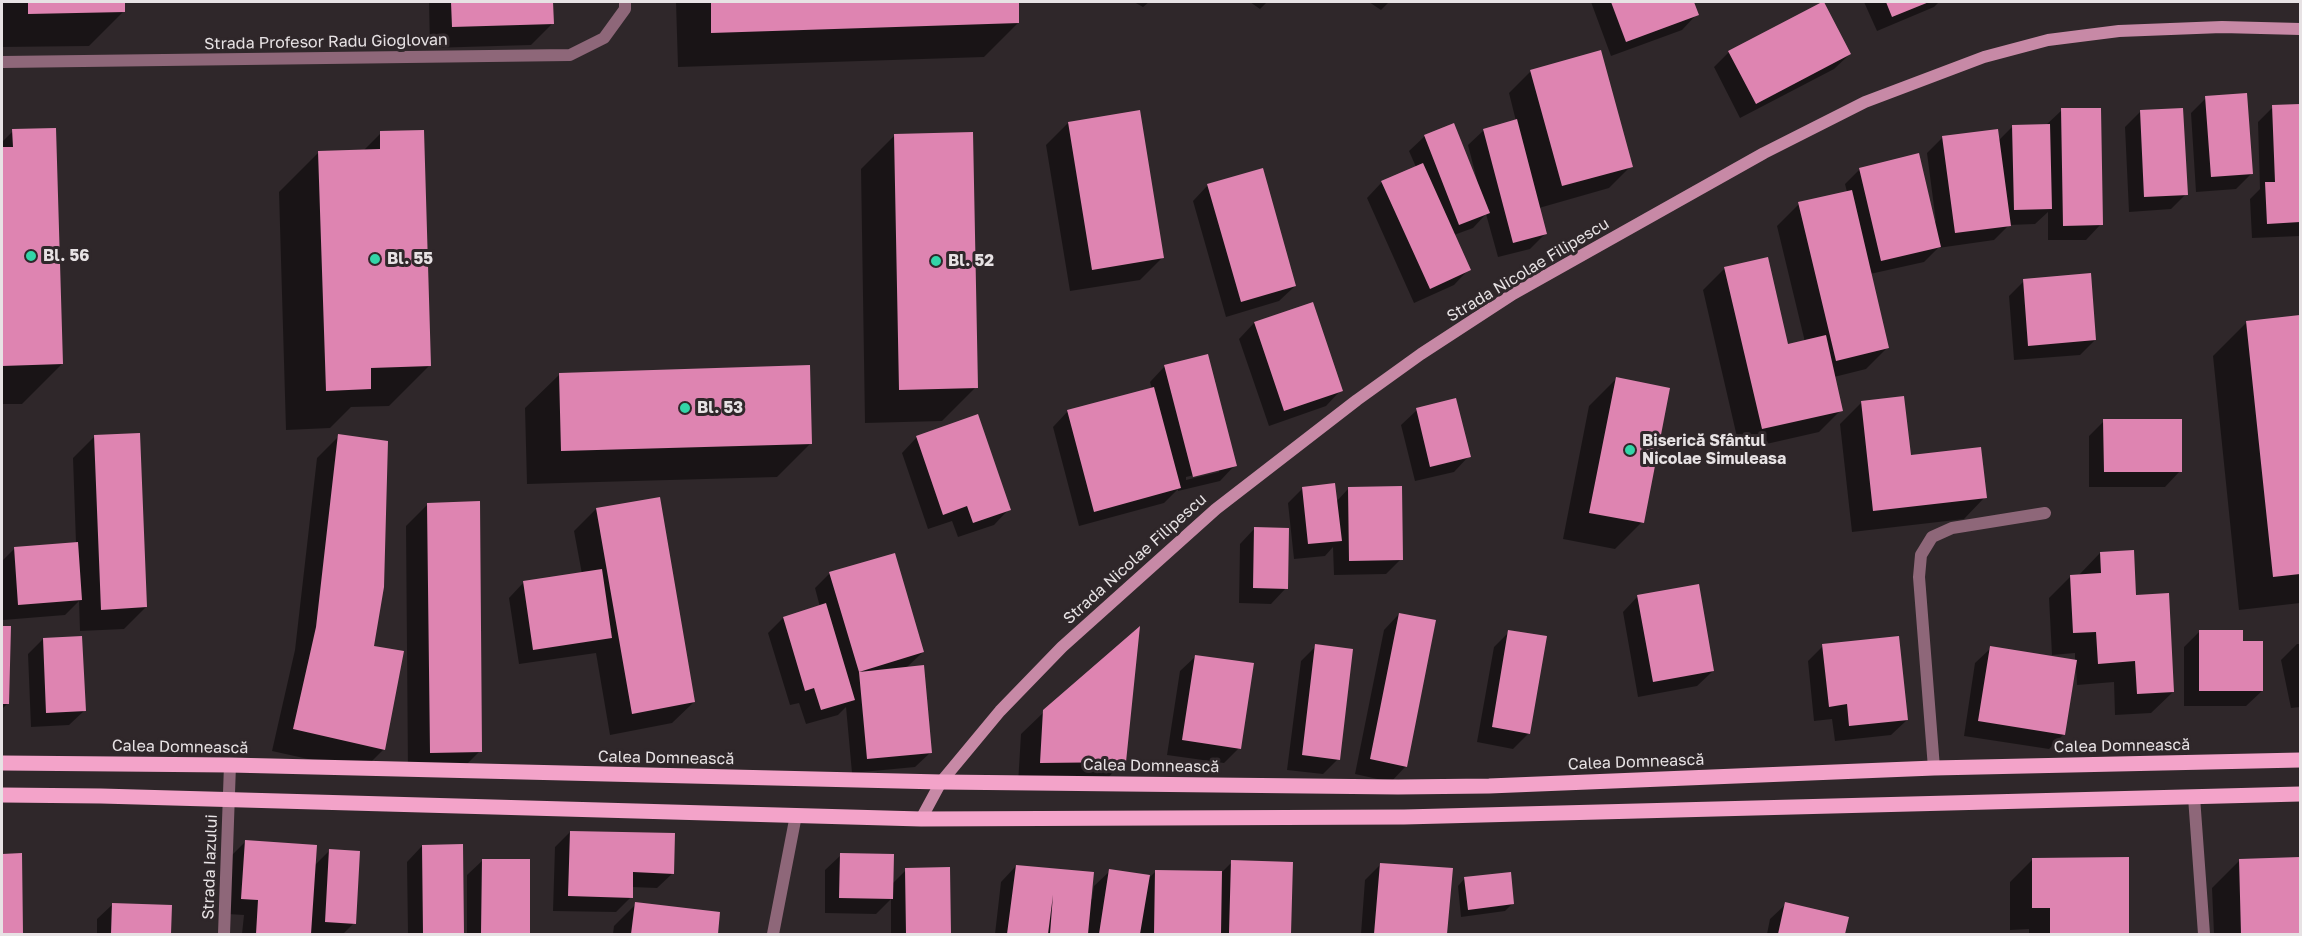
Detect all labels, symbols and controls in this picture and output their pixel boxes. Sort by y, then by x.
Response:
street label: Strada Profesor Radu Gioglovan [204,30,448,54]
street label: Strada Nicolae Filipescu [1443,214,1613,326]
place label: Bl. 56 [43,246,89,266]
marker: Bl. 56 [24,249,38,263]
place label: Bl. 55 [387,249,433,269]
place label: Bl. 52 [948,251,994,271]
marker: Bl. 55 [368,252,382,266]
marker: Bl. 52 [929,254,943,268]
place label: Bl. 53 [697,398,743,418]
marker: Bl. 53 [678,401,692,415]
place label: Biserică Sfântul Nicolae Simuleasa [1642,431,1786,469]
marker: Biserică Sfântul Nicolae Simuleasa [1623,443,1637,457]
street label: Strada Nicolae Filipescu [1060,490,1210,628]
street label: Calea Domnească [2054,735,2190,757]
street label: Calea Domnească [112,736,248,758]
street label: Calea Domnească [598,747,734,769]
street label: Calea Domnească [1567,750,1705,774]
street label: Calea Domnească [1083,755,1219,777]
street label: Strada Iazului [199,814,221,920]

